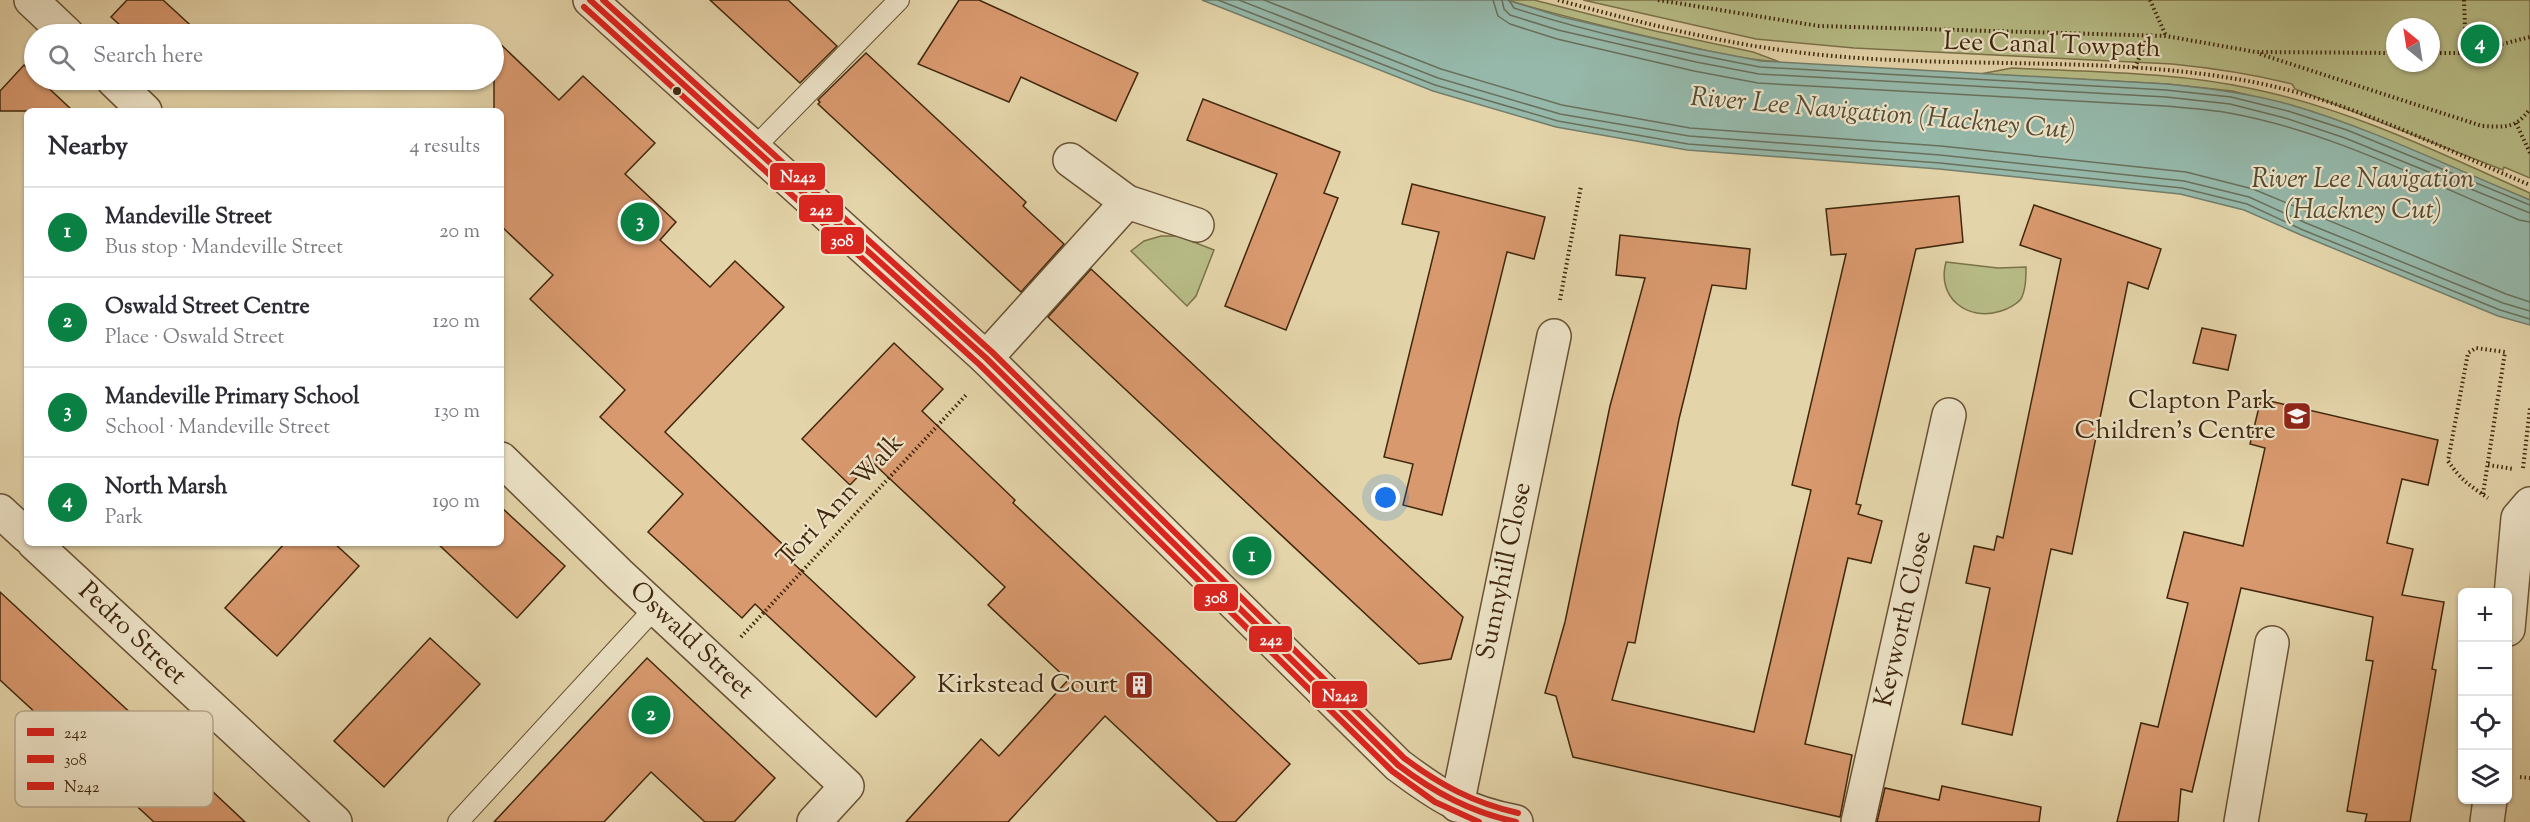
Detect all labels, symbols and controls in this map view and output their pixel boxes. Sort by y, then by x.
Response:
north arrow [2386,18,2440,72]
pin: 4 [2460,22,2500,66]
search box [24,24,504,90]
street label: Lee Canal Towpath [1943,24,2161,68]
icon: search [45,41,78,74]
text: Search here [93,41,203,73]
water label: River Lee Navigation (Hackney Cut) [1689,79,2077,151]
unlabelled marker [671,85,683,97]
text: Nearby [48,129,128,166]
text: 4 results [409,133,480,162]
water label: River Lee Navigation (Hackney Cut) [2251,161,2475,231]
line badge: N242 [769,162,826,191]
text: N242 [780,167,816,190]
line badge: 242 [798,194,844,223]
pin: 3 [620,200,660,244]
text: 242 [809,200,833,223]
text: Mandeville Street [105,202,272,234]
text: 1 [64,218,71,247]
text: 20 m [439,218,480,247]
line badge: 308 [820,226,865,255]
text: 308 [831,231,853,254]
text: Bus stop · Mandeville Street [105,234,343,263]
text: Oswald Street Centre [105,292,310,324]
text: 2 [63,308,72,337]
text: 120 m [432,308,480,337]
text: Place · Oswald Street [105,324,284,353]
text: Mandeville Primary School [105,382,359,414]
place label: Clapton Park Children's Centre [2074,383,2276,450]
text: 3 [63,398,72,427]
text: 130 m [434,398,480,427]
school or university icon: Clapton Park Children's Centre [2281,400,2313,432]
text: School · Mandeville Street [105,414,330,443]
street label: Tori Ann Walk [769,426,913,576]
text: North Marsh [105,472,228,504]
street label: Sunnyhill Close [1468,479,1542,663]
your location [1371,483,1400,512]
text: 4 [62,488,73,517]
text: 190 m [432,488,480,517]
text: Park [105,504,143,533]
street label: Keyworth Close [1866,528,1942,710]
pin: 1 [1232,534,1272,578]
street label: Pedro Street [69,574,195,694]
street label: Oswald Street [621,574,762,709]
line badge: 308 [1193,583,1239,612]
text: 308 [1205,588,1227,611]
map controls [2458,588,2512,804]
button: + [2458,588,2512,642]
line badge: 242 [1248,625,1293,653]
text: 242 [1259,630,1283,653]
button: − [2458,642,2512,696]
place label: Kirkstead Court [937,667,1118,704]
building icon: Kirkstead Court [1123,669,1155,701]
line badge: N242 [1311,680,1368,709]
text: N242 [1322,686,1358,709]
pin: 2 [632,692,670,738]
button: locate [2458,696,2512,750]
legend [15,711,213,807]
text: 242 [64,723,88,746]
text: 308 [64,750,87,773]
button: layers [2458,750,2512,804]
text: N242 [64,777,100,800]

